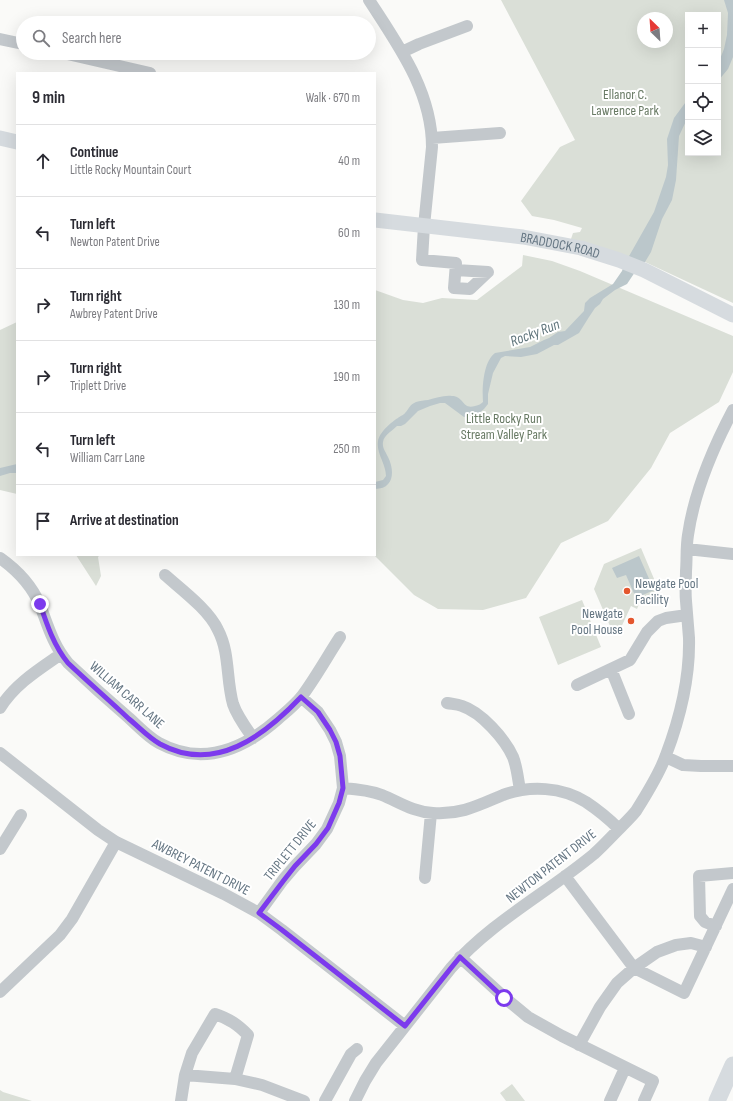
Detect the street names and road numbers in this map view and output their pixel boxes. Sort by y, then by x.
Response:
street label: BRADDOCK ROAD [519,228,602,262]
street label: WILLIAM CARR LANE [86,658,168,732]
street label: TRIPLETT DRIVE [260,816,320,884]
street label: NEWTON PATENT DRIVE [503,825,600,906]
street label: AWBREY PATENT DRIVE [149,835,253,899]

